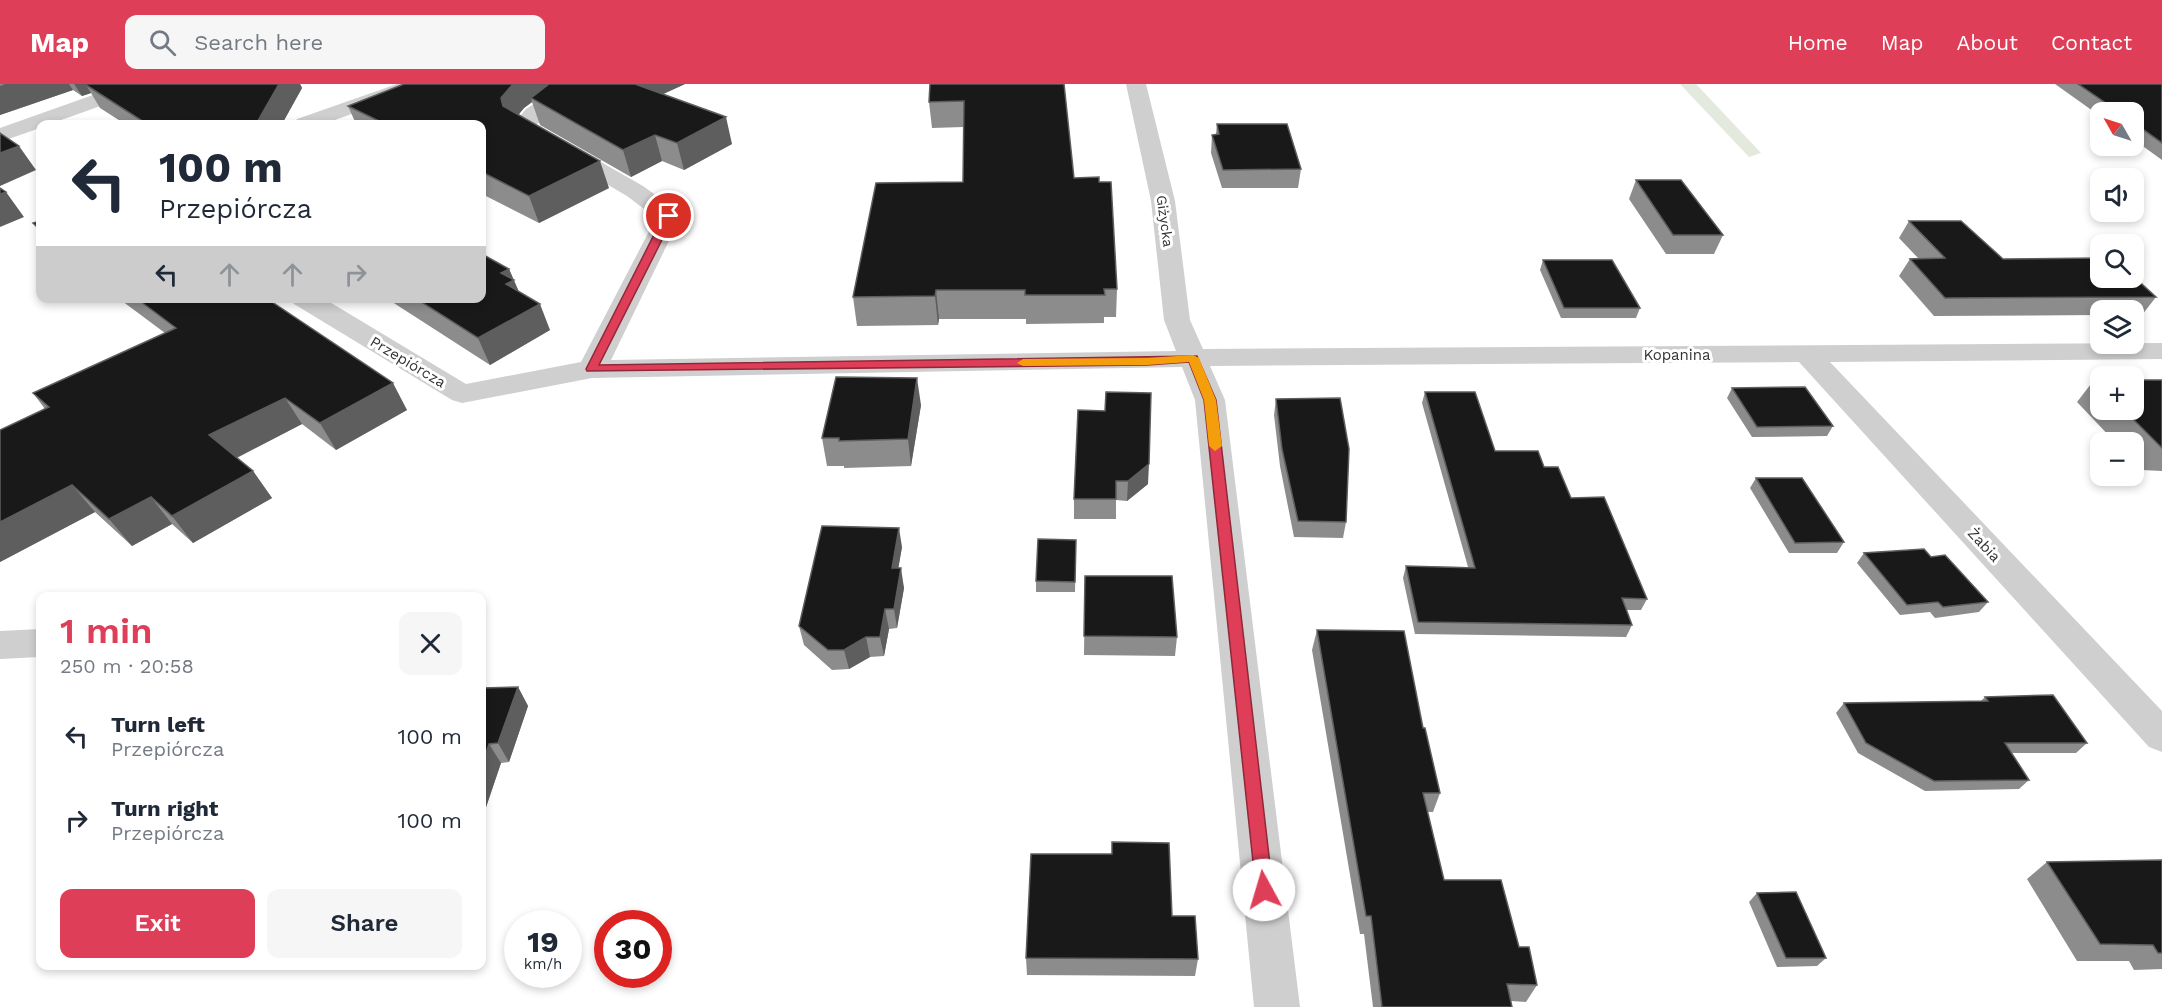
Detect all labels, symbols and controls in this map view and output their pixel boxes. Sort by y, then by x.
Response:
search box [125,15,545,69]
text: Map [30,26,89,59]
icon: search [146,26,179,59]
text: Search here [194,30,323,55]
text: Home [1788,30,1848,55]
text: Map [1881,30,1924,55]
text: About [1957,30,2018,55]
text: Contact [2051,30,2132,55]
north arrow [2090,102,2144,156]
map controls [2090,102,2144,486]
text: 100 m [159,143,283,192]
icon: left [60,144,138,222]
button: sound [2090,168,2144,222]
pin [643,190,694,241]
text: Przepiórcza [159,193,312,225]
street label: Giżycka [1153,194,1177,248]
icon: arrive [652,199,685,232]
button: search [2090,234,2144,288]
icon: left [150,258,183,291]
icon: ahead [213,258,246,291]
icon: ahead [276,258,309,291]
icon: right [339,258,372,291]
button: layers [2090,300,2144,354]
street label: Przepiórcza [367,332,449,392]
street label: Kopanina [1643,346,1711,364]
button: + [2090,366,2144,420]
button: − [2090,432,2144,486]
street label: Żabia [1964,524,2005,566]
text: 1 min [60,610,152,652]
button: close [399,612,462,675]
text: 250 m · 20:58 [60,654,194,678]
text: Turn left [111,712,205,737]
icon: left [60,720,93,753]
text: 100 m [398,724,462,749]
text: Przepiórcza [111,737,224,761]
text: Turn right [111,796,218,821]
icon: right [60,804,93,837]
text: 100 m [398,808,462,833]
text: Przepiórcza [111,821,224,845]
position arrow [1232,858,1296,922]
button: Exit [60,889,255,958]
button: Share [267,889,462,958]
speed limit sign: 30 [594,910,672,988]
text: 19 [527,924,559,959]
text: km/h [524,955,562,973]

